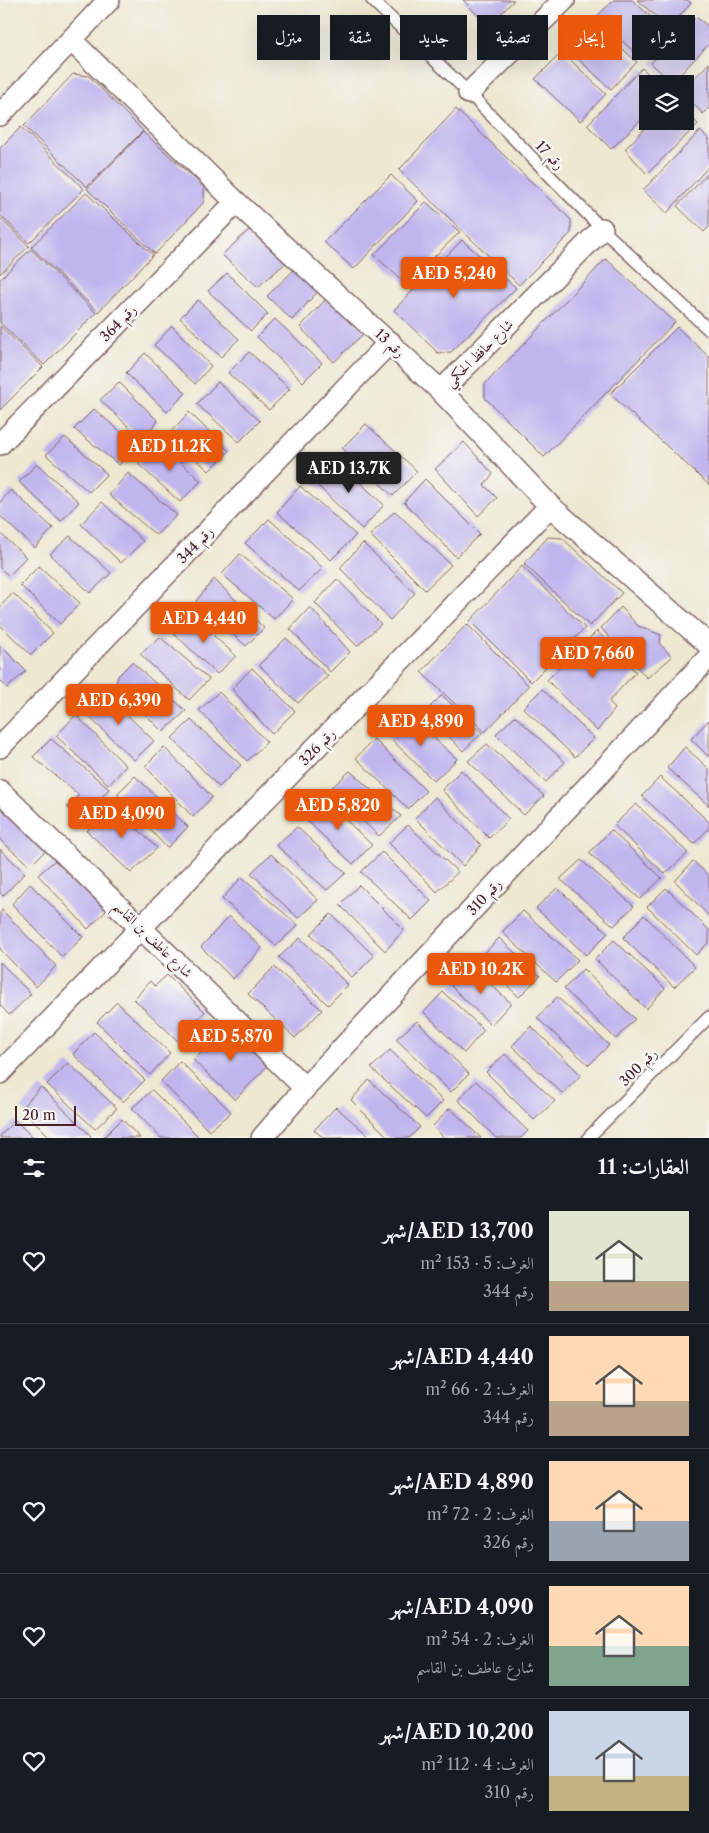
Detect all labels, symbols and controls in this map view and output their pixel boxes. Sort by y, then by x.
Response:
chip: منزل [257,15,320,60]
chip: شقة [330,15,390,60]
chip: جديد [400,15,467,60]
chip: تصفية [477,15,548,60]
chip: إيجار [558,15,622,60]
chip: شراء [632,15,695,60]
map controls [639,75,694,130]
button: layers [639,75,694,130]
street label: رقم 17 [528,137,568,177]
pin: AED 5,240 [397,256,511,299]
text: AED 5,240 [412,263,496,283]
street label: رقم 364 [96,301,144,349]
street label: شارع حافظ الحكمي [441,315,520,394]
street label: رقم 13 [368,325,409,365]
pin: AED 11.2K [113,430,227,472]
text: AED 11.2K [129,436,211,456]
pin: AED 13.7K [292,452,406,494]
text: AED 13.7K [307,458,391,478]
street label: رقم 344 [173,523,221,571]
pin: AED 4,440 [147,602,261,644]
text: AED 4,440 [162,608,246,628]
pin: AED 7,660 [536,636,650,679]
text: AED 7,660 [551,643,635,663]
pin: AED 6,390 [62,684,176,726]
text: AED 6,390 [77,690,161,710]
pin: AED 4,890 [364,704,478,747]
text: AED 4,890 [378,711,464,731]
street label: رقم 326 [295,725,343,773]
pin: AED 5,820 [281,788,395,831]
text: AED 5,820 [296,795,380,815]
pin: AED 4,090 [65,796,179,839]
text: AED 4,090 [79,803,165,823]
street label: رقم 310 [463,875,509,922]
street label: شارع عاطف بن القاسم [106,897,196,985]
pin: AED 10.2K [424,952,538,995]
text: AED 10.2K [438,959,524,979]
pin: AED 5,870 [174,1020,288,1062]
text: AED 5,870 [189,1026,273,1046]
street label: رقم 300 [615,1044,664,1093]
scale bar [15,1103,76,1126]
text: 20 m [22,1106,56,1124]
icon: filters [20,1154,48,1182]
text: العقارات: 11 [598,1154,689,1179]
text: AED 13,700/شهر [383,1218,534,1243]
icon: home [589,1231,649,1291]
icon: heart [20,1247,48,1275]
text: الغرف: 5 · 153 m² [420,1253,534,1273]
text: رقم 344 [483,1281,534,1301]
text: AED 4,440/شهر [391,1344,534,1369]
icon: home [589,1356,649,1416]
icon: heart [20,1372,48,1400]
text: الغرف: 2 · 66 m² [425,1379,534,1399]
text: رقم 344 [483,1407,534,1427]
text: AED 4,890/شهر [390,1469,534,1494]
icon: home [589,1481,649,1541]
icon: heart [20,1497,48,1525]
text: الغرف: 2 · 72 m² [427,1504,534,1524]
text: رقم 326 [483,1532,534,1552]
text: AED 4,090/شهر [390,1594,534,1619]
icon: home [589,1606,649,1666]
icon: heart [20,1622,48,1650]
text: الغرف: 2 · 54 m² [426,1629,534,1649]
text: شارع عاطف بن القاسم [416,1657,534,1677]
text: AED 10,200/شهر [380,1719,534,1744]
icon: home [589,1731,649,1791]
icon: heart [20,1747,48,1775]
text: الغرف: 4 · 112 m² [421,1754,534,1774]
text: رقم 310 [485,1782,534,1802]

